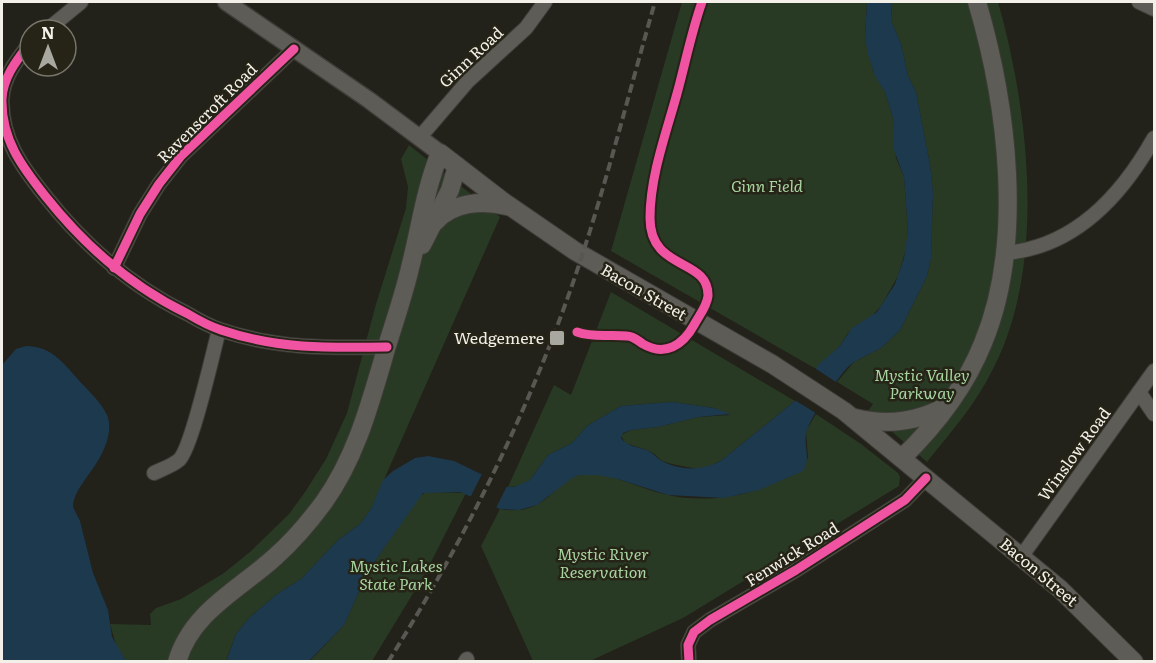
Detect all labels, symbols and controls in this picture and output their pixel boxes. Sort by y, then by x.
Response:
north arrow [18,18,78,78]
text: N [41,20,55,44]
street label: Ginn Road [433,20,508,92]
street label: Ravenscroft Road [151,57,262,168]
park label: Ginn Field [731,173,804,197]
street label: Bacon Street [597,257,692,326]
place label: Wedgemere [454,325,544,349]
marker: Wedgemere [548,329,566,347]
park label: Mystic Valley Parkway [874,362,970,404]
street label: Winslow Road [1031,402,1115,505]
street label: Fenwick Road [740,515,843,591]
street label: Bacon Street [995,531,1084,612]
park label: Mystic River Reservation [557,541,649,583]
park label: Mystic Lakes State Park [350,553,442,595]

